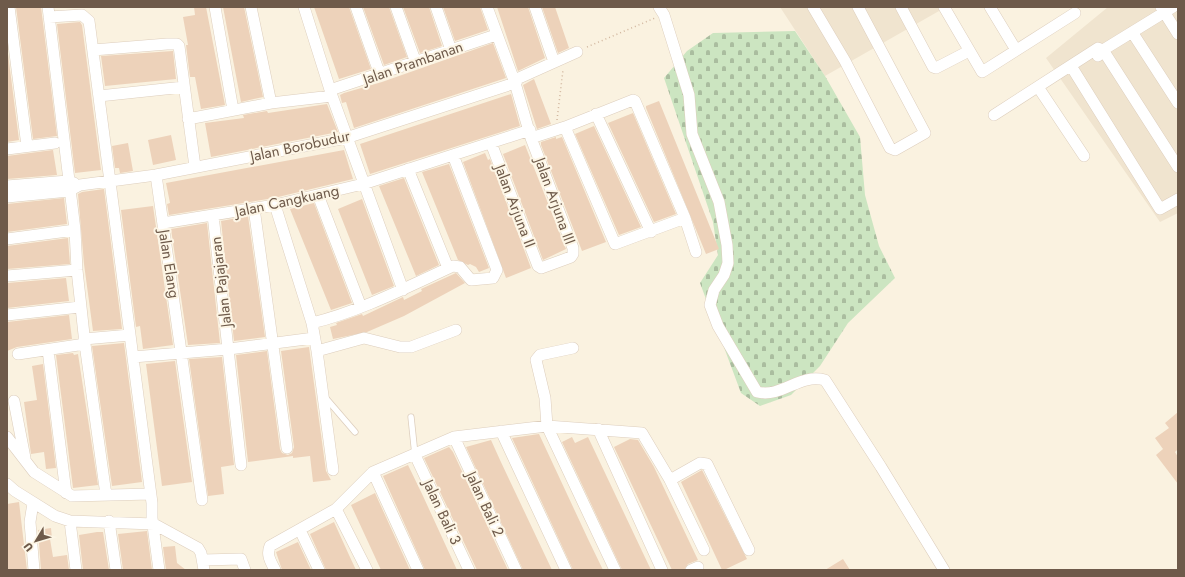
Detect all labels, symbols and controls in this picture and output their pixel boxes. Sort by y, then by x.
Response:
street label: Jalan Prambanan [358,36,466,91]
street label: Jalan Borobudur [246,125,353,168]
street label: Jalan Arjuna III [528,153,581,248]
street label: Jalan Arjuna II [488,159,541,251]
street label: Jalan Cangkuang [231,179,341,223]
street label: Jalan Elang [152,226,185,300]
street label: Jalan Pajajaran [205,235,238,330]
street label: Jalan Bali 2 [459,466,510,540]
street label: Jalan Bali 3 [417,474,467,548]
north arrow [16,521,56,561]
text: U [19,539,37,555]

